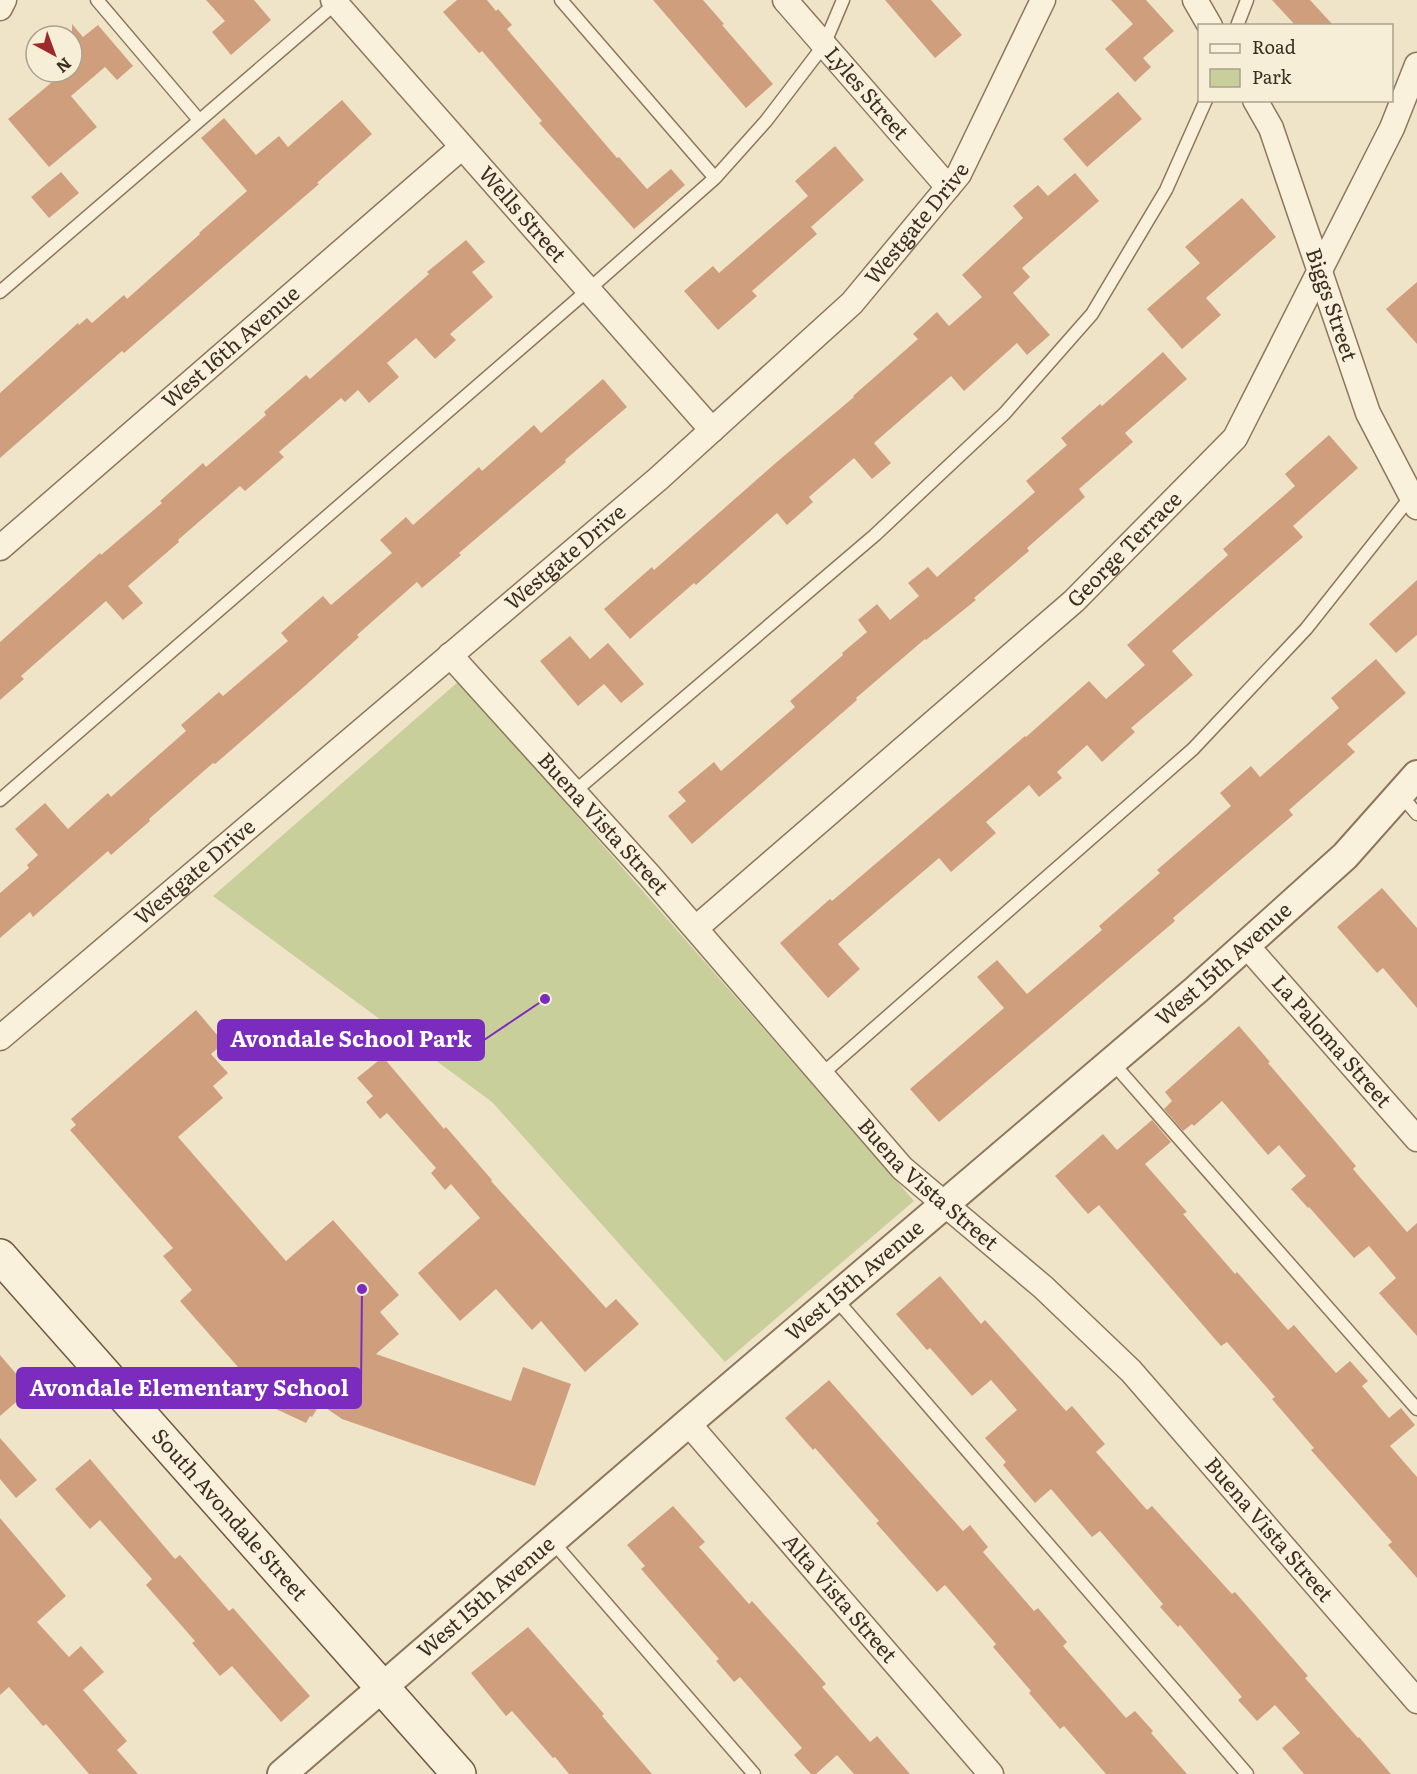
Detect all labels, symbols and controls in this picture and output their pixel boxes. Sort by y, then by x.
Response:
north arrow [24,24,84,84]
legend [1198,24,1393,102]
text: Road [1252,33,1296,60]
street label: Lyles Street [819,38,918,146]
text: N [52,53,77,80]
text: Park [1252,63,1293,90]
street label: Westgate Drive [856,157,975,290]
street label: Wells Street [473,158,575,268]
street label: Biggs Street [1300,243,1367,365]
street label: West 16th Avenue [154,277,305,414]
street label: George Terrace [1058,483,1188,613]
street label: Westgate Drive [497,495,631,616]
street label: Buena Vista Street [532,744,678,901]
street label: Westgate Drive [126,810,261,931]
street label: West 15th Avenue [1147,893,1297,1032]
street label: La Paloma Street [1266,967,1401,1114]
callout: Avondale School Park [218,1020,484,1060]
text: Avondale School Park [230,1021,472,1054]
street label: Buena Vista Street [852,1110,1007,1257]
street label: West 15th Avenue [777,1211,929,1347]
callout: Avondale Elementary School [17,1368,361,1408]
text: Avondale Elementary School [29,1370,349,1403]
street label: South Avondale Street [146,1420,317,1607]
street label: Buena Vista Street [1199,1449,1342,1608]
street label: Alta Vista Street [777,1526,906,1669]
street label: West 15th Avenue [409,1527,560,1664]

